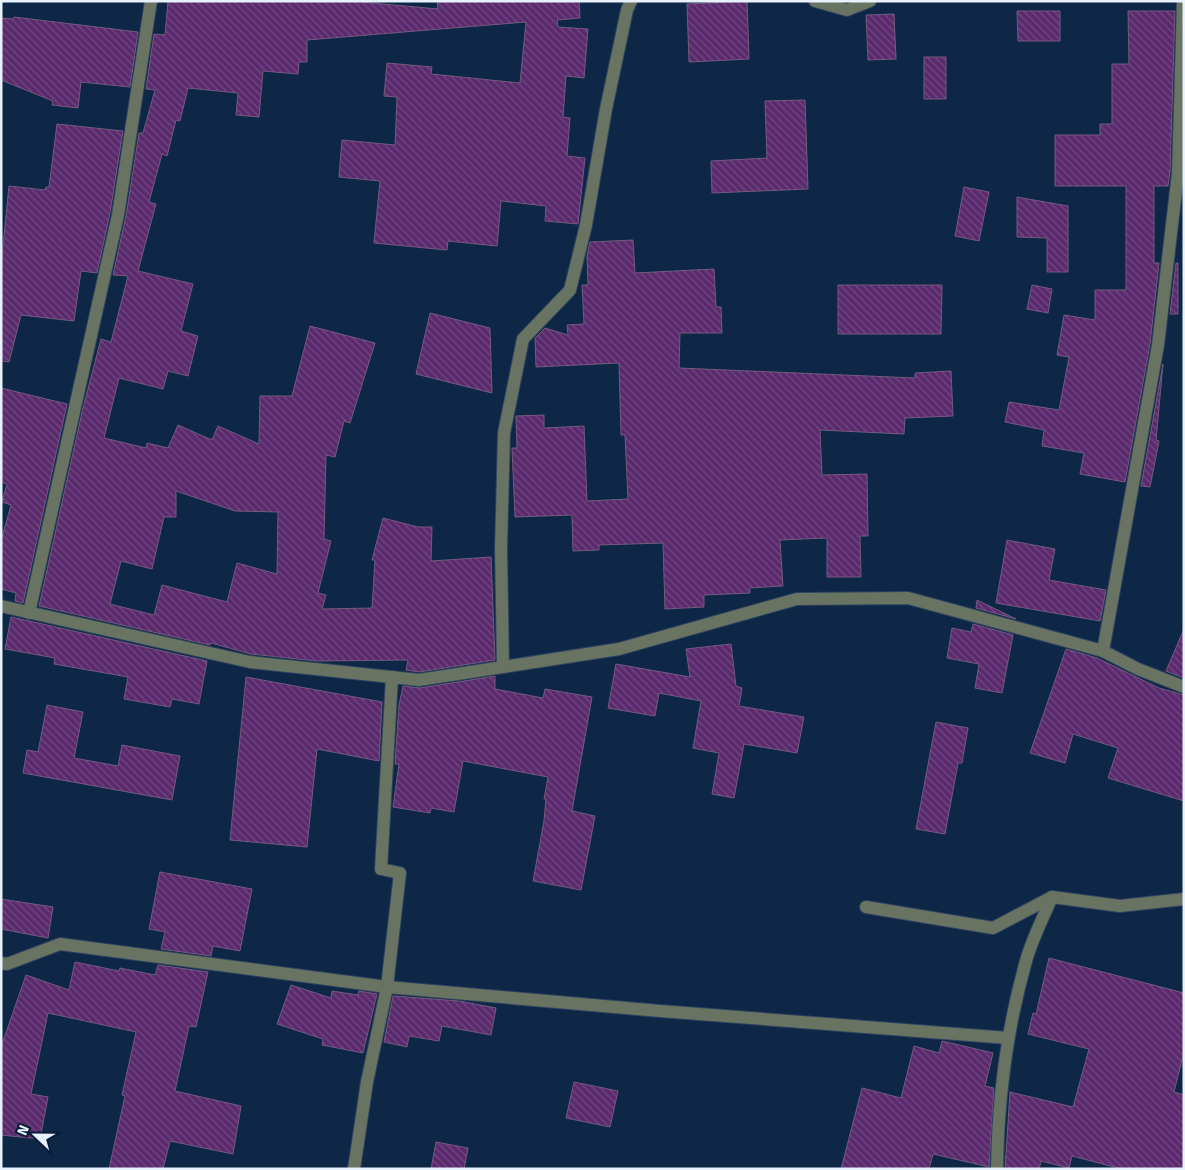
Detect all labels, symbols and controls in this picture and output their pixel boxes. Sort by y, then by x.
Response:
north arrow [10,1110,60,1160]
text: N [14,1123,33,1138]

